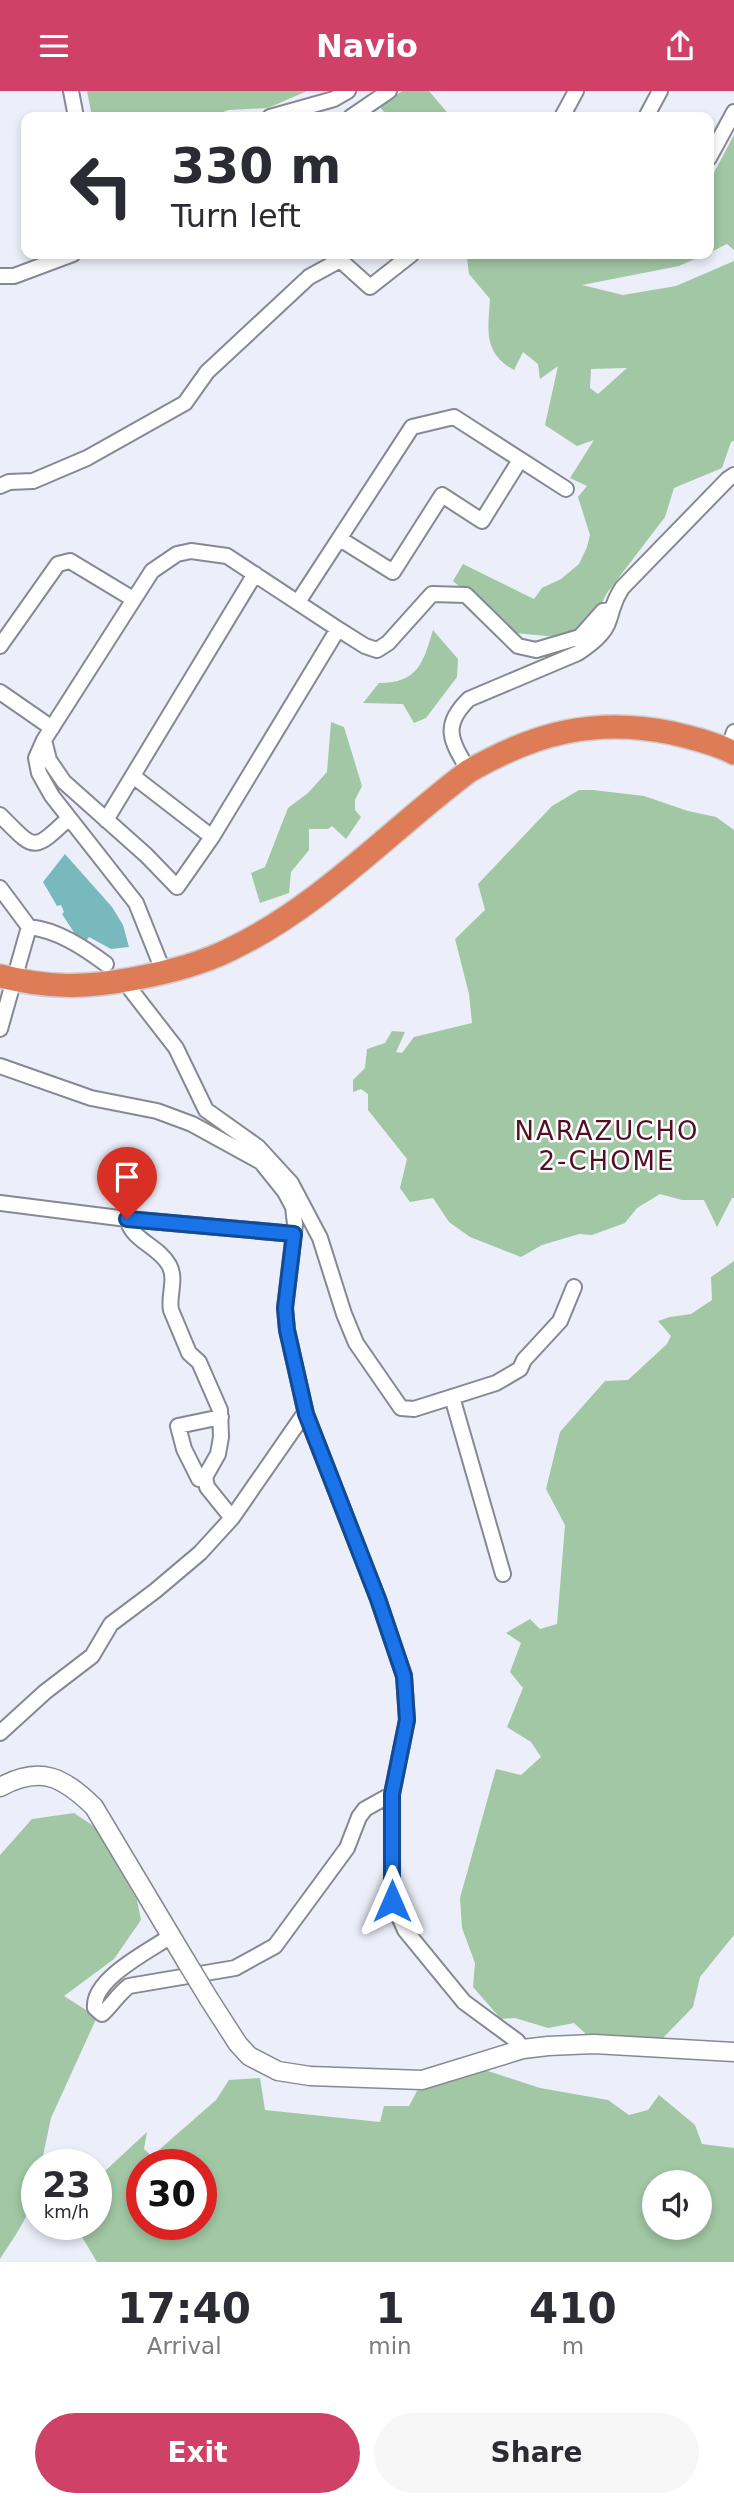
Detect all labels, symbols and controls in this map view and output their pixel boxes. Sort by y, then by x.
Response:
icon: menu [35,27,73,65]
text: Navio [316,27,418,65]
icon: share [661,27,699,65]
text: 330 m [171,138,341,195]
icon: left [56,140,147,231]
text: Turn left [171,197,301,235]
district label: NARAZUCHO 2-CHOME [514,1116,700,1176]
pin [97,1147,157,1219]
icon: arrive [108,1158,146,1196]
position arrow [355,1864,429,1938]
speed limit sign: 30 [126,2149,217,2240]
text: 23 [42,2165,91,2205]
map controls [642,2170,712,2240]
button: sound [642,2170,712,2240]
text: km/h [44,2201,89,2222]
text: 17:40 [117,2284,251,2333]
text: 1 [375,2284,405,2333]
text: 410 [529,2284,617,2333]
text: Arrival [147,2333,222,2359]
text: min [368,2333,412,2359]
text: m [562,2333,584,2359]
button: Exit [35,2413,360,2493]
button: Share [374,2413,699,2493]

